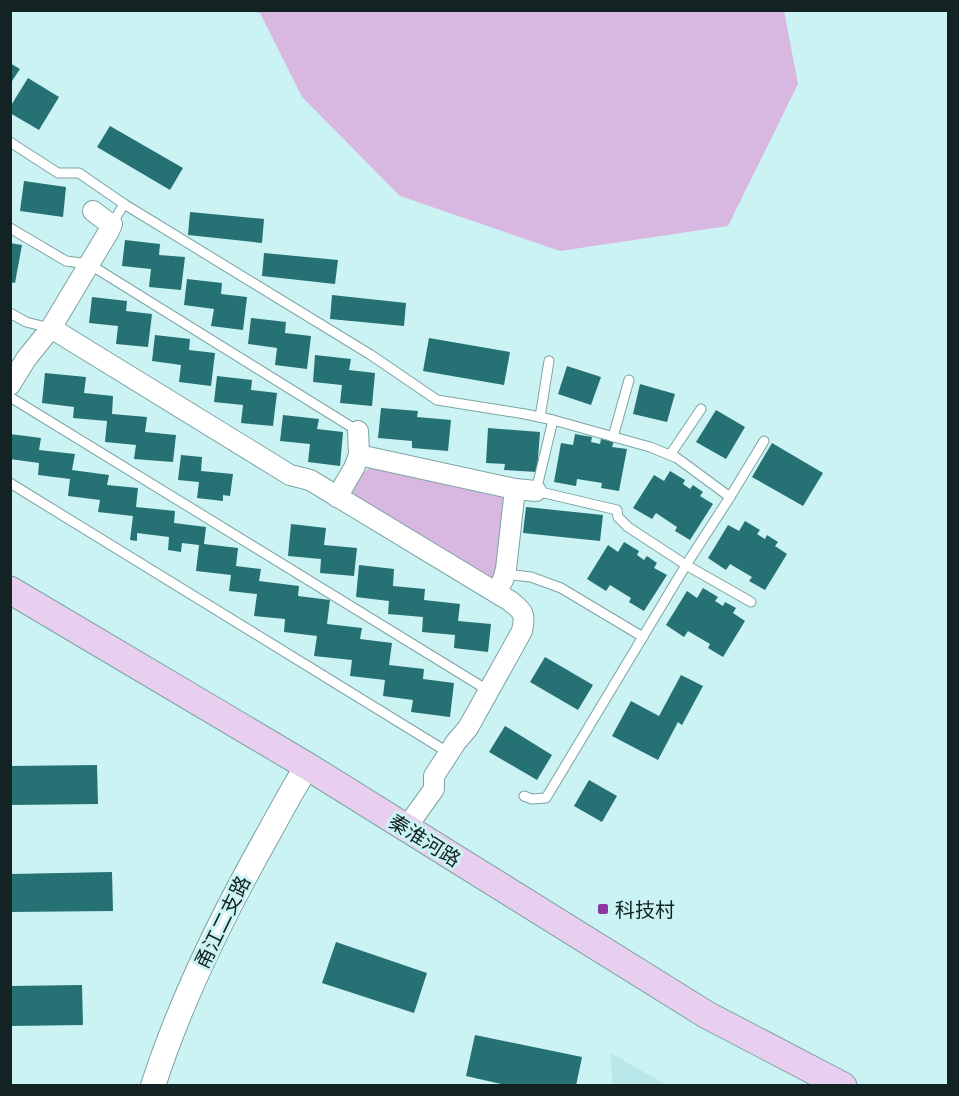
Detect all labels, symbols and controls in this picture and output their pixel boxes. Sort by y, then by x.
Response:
street label: 秦淮河路 [384,807,466,873]
street label: 甬江二支路 [188,871,256,973]
place label: 科技村 [615,896,675,923]
marker: 科技村 [596,902,610,916]

